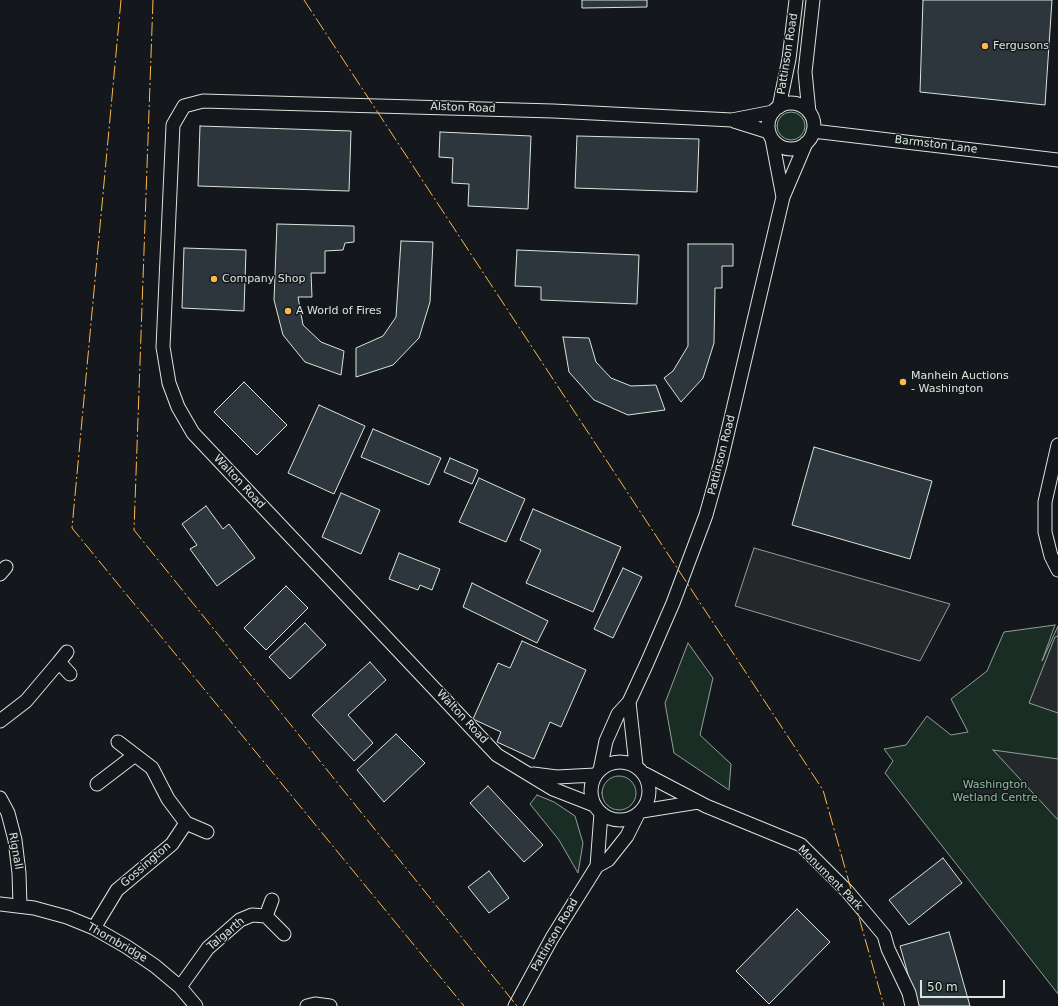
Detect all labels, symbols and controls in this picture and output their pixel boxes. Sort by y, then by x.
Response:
street label: Pattinson Road [775,12,801,96]
place label: Fergusons [993,39,1049,53]
marker: Fergusons [980,41,990,51]
street label: Alston Road [430,100,496,116]
street label: Barmston Lane [894,133,978,157]
place label: Company Shop [222,272,305,286]
marker: Company Shop [209,274,219,284]
place label: A World of Fires [296,304,382,318]
marker: A World of Fires [283,306,293,316]
place label: Manhein Auctions - Washington [911,369,1009,395]
marker: Manhein Auctions - Washington [898,377,908,387]
street label: Pattinson Road [706,414,738,496]
street label: Walton Road [211,452,267,512]
street label: Walton Road [434,687,490,747]
park label: Washington Wetland Centre [952,778,1038,804]
street label: Rignall [5,831,25,871]
street label: Gossington [118,840,174,890]
street label: Monument Park [795,843,865,913]
street label: Pattinson Road [529,896,581,974]
street label: Talgarth [205,915,247,953]
street label: Thornbridge [85,921,149,965]
scale bar [922,972,1007,998]
text: 50 m [927,980,958,994]

